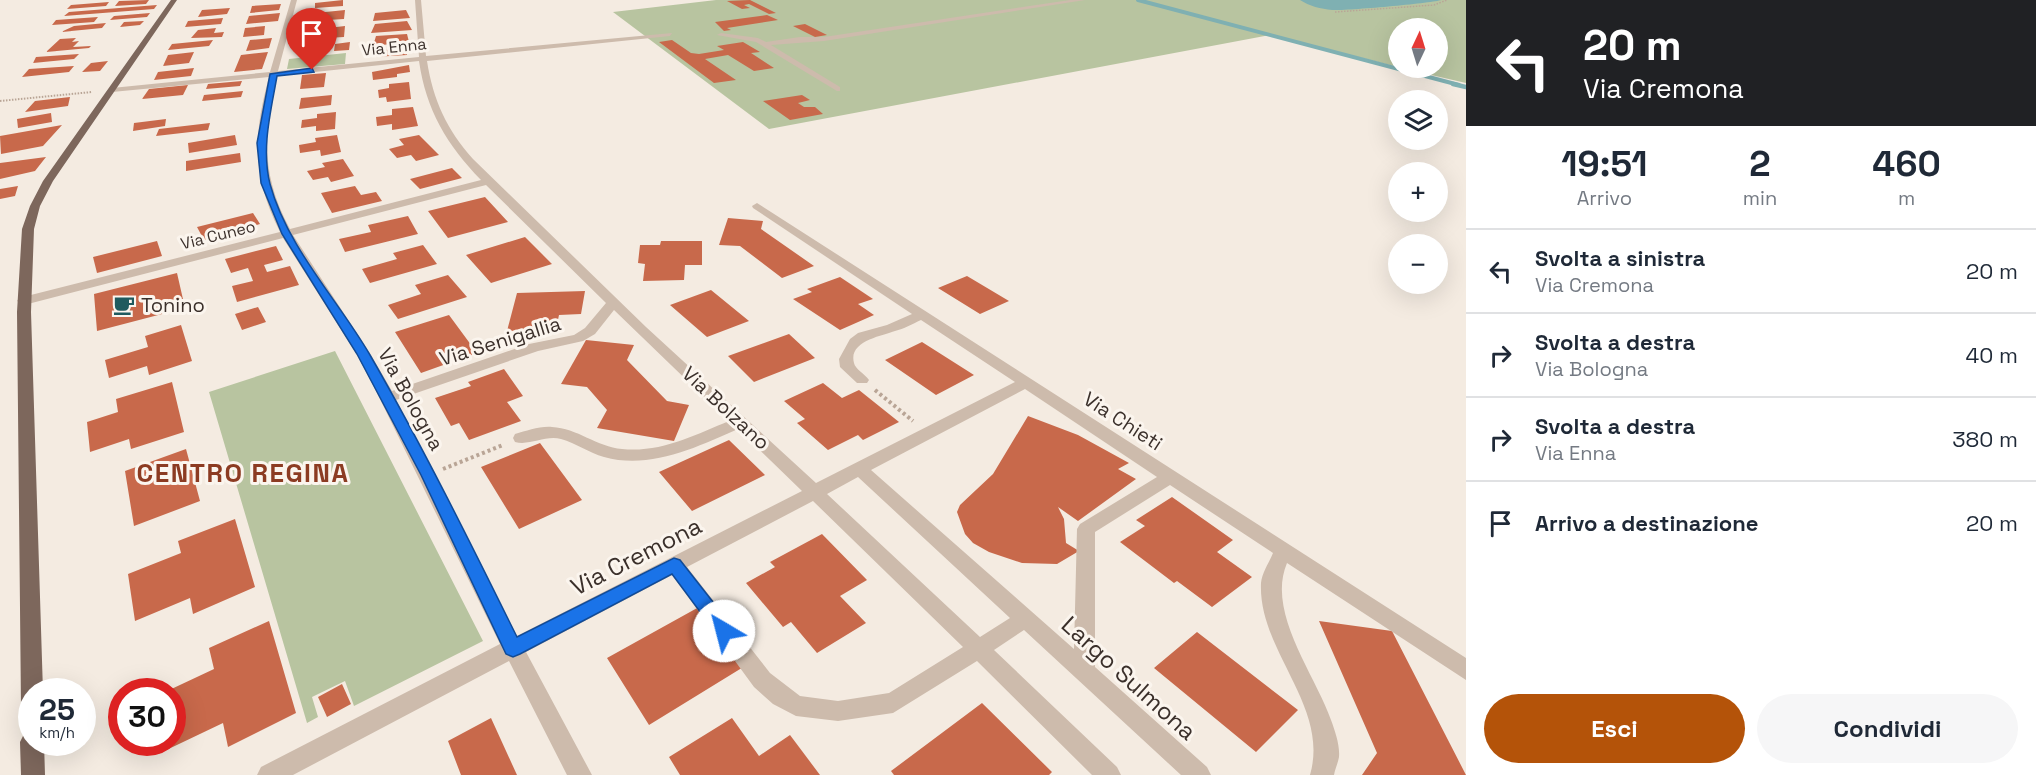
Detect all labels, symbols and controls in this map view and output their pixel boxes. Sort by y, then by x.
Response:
pin [286,8,337,70]
icon: arrive [295,17,328,50]
north arrow [1388,18,1448,78]
map controls [1388,18,1448,294]
text: 20 m [1583,19,1682,72]
icon: left [1484,24,1562,102]
street label: Via Enna [361,33,427,61]
text: Via Cremona [1583,71,1744,106]
button: layers [1388,90,1448,150]
text: 19:51 [1561,141,1648,187]
text: 2 [1749,141,1771,187]
text: 460 [1872,141,1941,187]
button: + [1388,162,1448,222]
text: Arrivo [1577,185,1632,211]
text: min [1743,185,1777,211]
text: m [1898,185,1915,211]
street label: Via Cuneo [178,216,258,254]
button: − [1388,234,1448,294]
text: Svolta a sinistra [1535,244,1705,272]
icon: left [1484,255,1517,288]
text: 20 m [1966,257,2018,285]
text: Via Cremona [1535,272,1654,298]
place label: Tonino [141,292,205,318]
cafe icon: Tonino [112,293,136,317]
street label: Via Senigallia [436,310,564,372]
text: Svolta a destra [1535,328,1695,356]
icon: right [1484,339,1517,372]
text: 40 m [1966,341,2018,369]
street label: Via Bologna [372,343,450,455]
text: Via Bologna [1535,356,1648,382]
street label: Via Bolzano [677,361,775,455]
street label: Via Chieti [1078,386,1168,456]
text: Svolta a destra [1535,412,1695,440]
icon: right [1484,423,1517,456]
text: 380 m [1952,425,2018,453]
text: Via Enna [1535,440,1616,466]
district label: CENTRO REGINA [137,456,349,490]
icon: arrive [1484,507,1517,540]
text: Arrivo a destinazione [1535,509,1758,537]
text: 20 m [1966,509,2018,537]
street label: Via Cremona [565,510,707,602]
position arrow [692,599,756,663]
street label: Largo Sulmona [1055,609,1203,747]
speed limit sign: 30 [108,678,186,756]
text: 25 [39,690,75,729]
button: Esci [1484,694,1745,763]
button: Condividi [1757,694,2018,763]
text: km/h [39,723,75,742]

